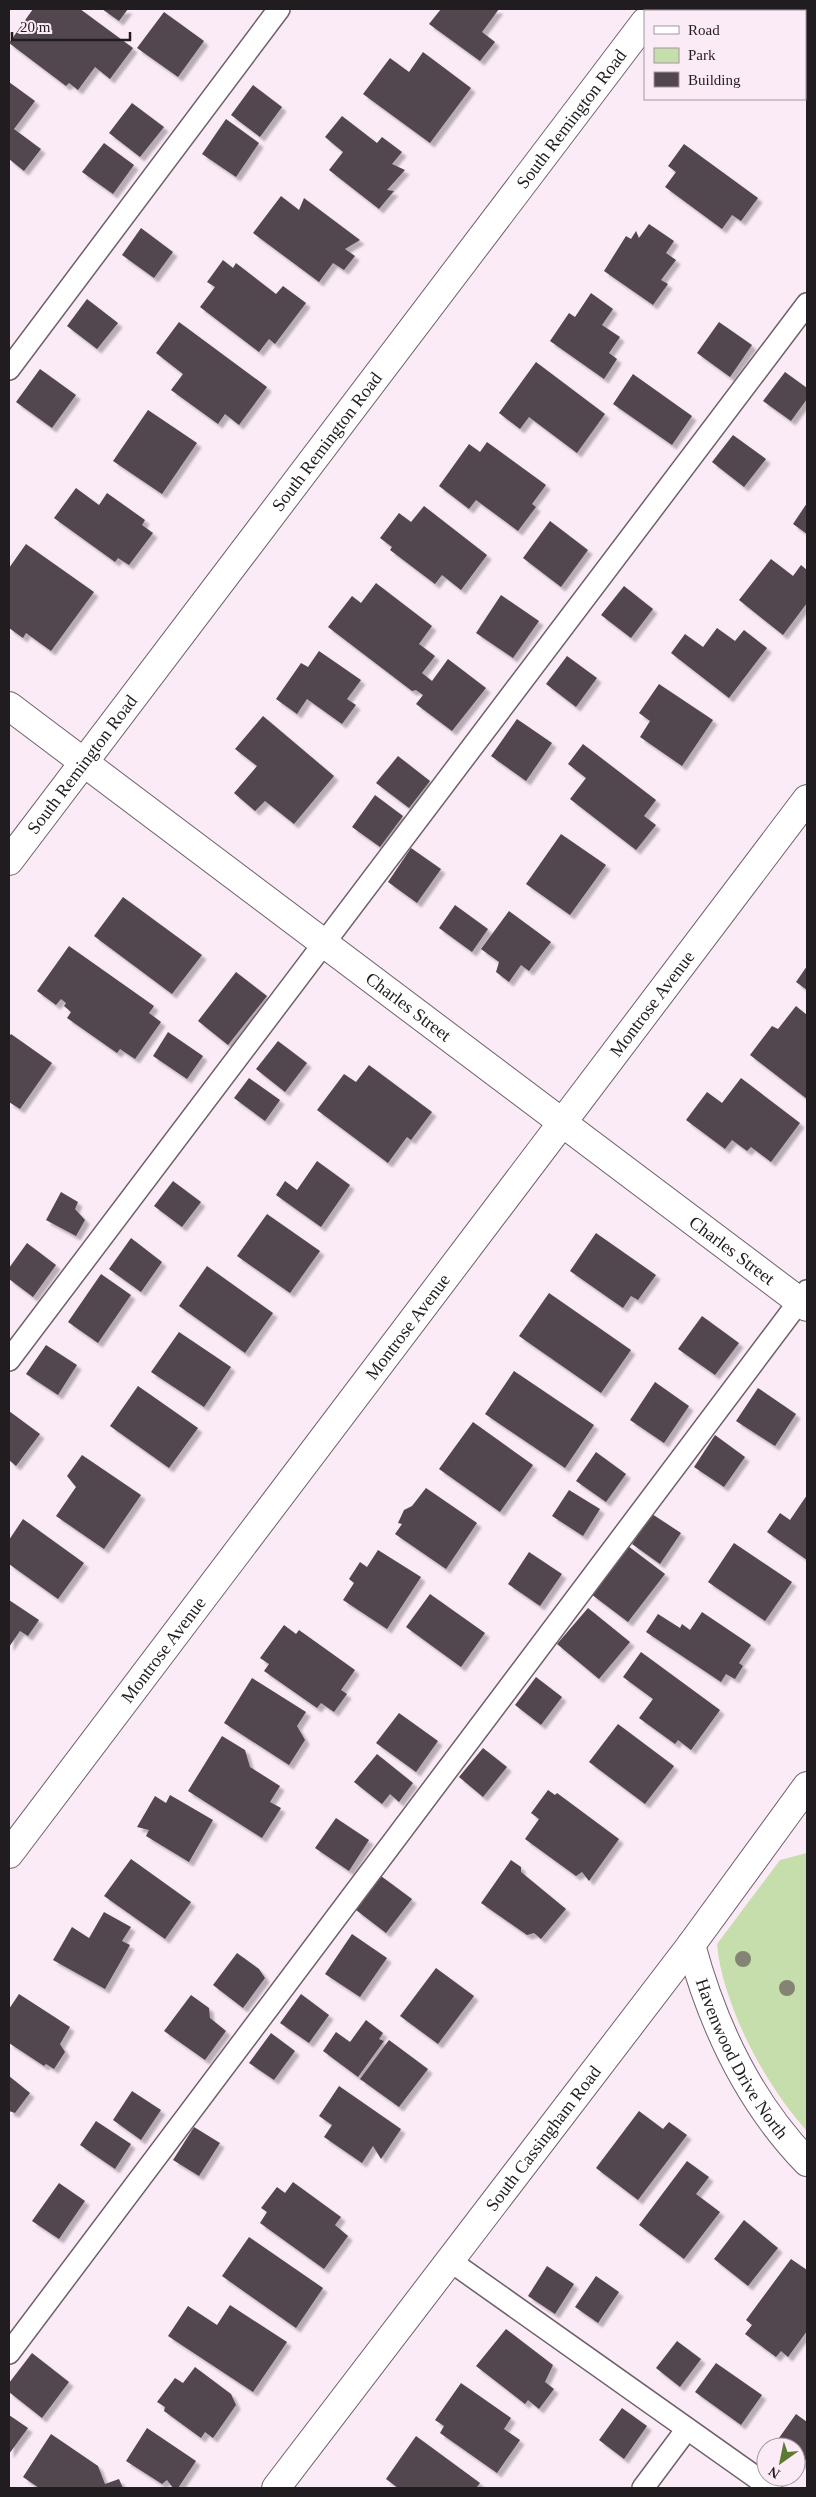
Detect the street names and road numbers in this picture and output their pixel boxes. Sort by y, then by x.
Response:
street label: South Remington Road [512,46,630,192]
street label: South Remington Road [268,368,386,515]
street label: South Remington Road [23,691,141,838]
street label: Montrose Avenue [606,947,698,1061]
street label: Charles Street [362,968,455,1045]
street label: Charles Street [685,1212,779,1289]
street label: Montrose Avenue [361,1270,454,1384]
street label: Montrose Avenue [117,1593,210,1707]
street label: Havenwood Drive North [692,1976,792,2143]
street label: South Cassingham Road [481,2062,605,2215]

